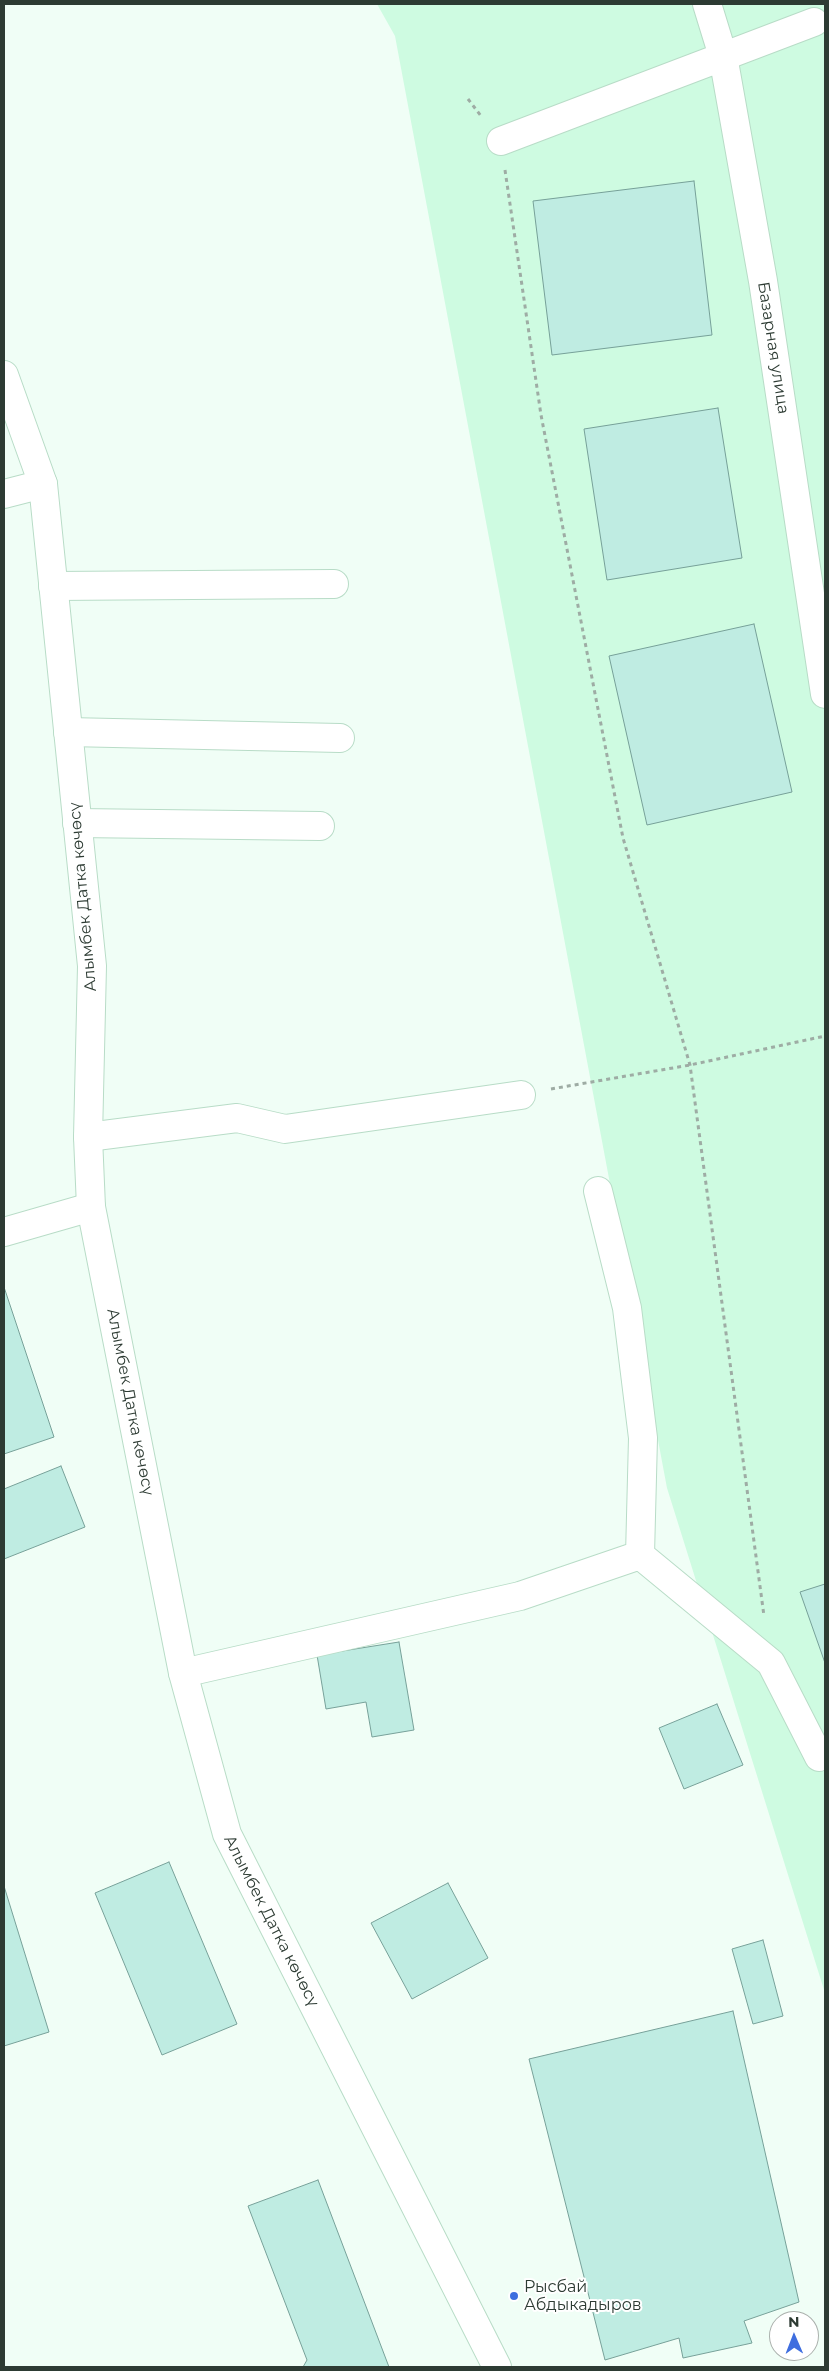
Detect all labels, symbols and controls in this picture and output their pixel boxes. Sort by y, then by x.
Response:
street label: Базарная улица [753,280,793,416]
street label: Алымбек Датка көчөсү [65,801,101,993]
street label: Алымбек Датка көчөсү [102,1307,158,1497]
street label: Алымбек Датка көчөсү [219,1832,323,2010]
place label: Рысбай Абдыкадыров [524,2277,642,2315]
marker: Рысбай Абдыкадыров [508,2290,520,2302]
north arrow [769,2311,819,2361]
text: N [788,2313,800,2331]

